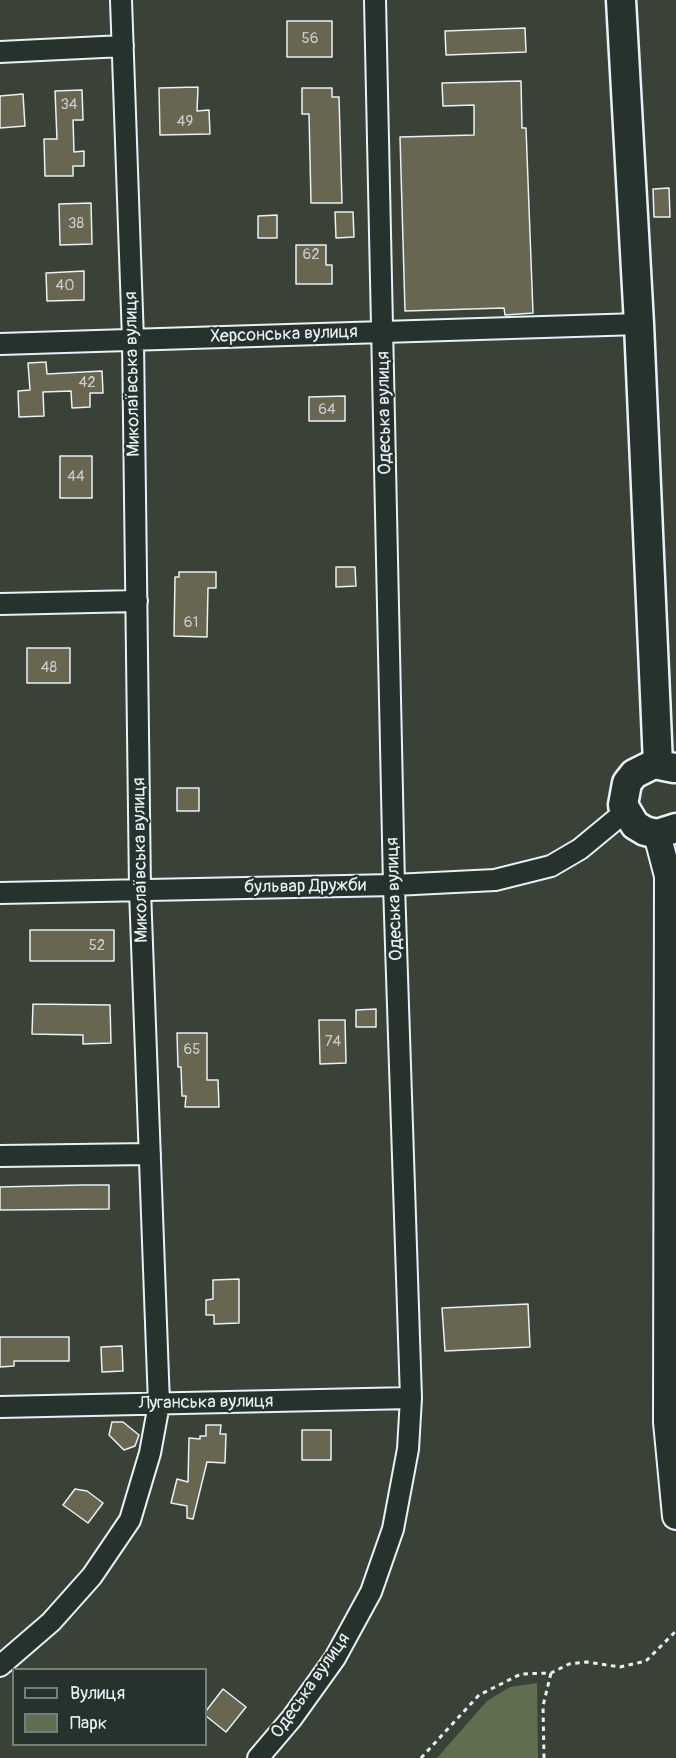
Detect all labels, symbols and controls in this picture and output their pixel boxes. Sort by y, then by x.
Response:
house number: 56 [302,30,318,48]
house number: 34 [60,96,78,114]
house number: 49 [177,113,193,131]
house number: 38 [68,215,84,233]
house number: 62 [302,246,320,264]
house number: 40 [56,277,74,295]
street label: Миколаївська вулиця [121,291,145,457]
street label: Херсонська вулиця [210,322,358,348]
street label: Одеська вулиця [373,351,397,475]
house number: 42 [78,374,96,392]
house number: 64 [318,401,336,419]
house number: 44 [67,468,85,486]
house number: 61 [184,614,198,632]
house number: 48 [41,659,57,677]
street label: Миколаївська вулиця [129,777,153,943]
street label: Одеська вулиця [382,837,408,961]
street label: бульвар Дружби [244,875,366,899]
house number: 52 [89,937,105,955]
house number: 74 [325,1033,341,1051]
house number: 65 [184,1041,200,1059]
street label: Луганська вулиця [138,1391,274,1415]
street label: Одеська вулиця [267,1629,355,1743]
legend [12,1668,207,1746]
text: Вулиця [70,1682,125,1705]
text: Парк [70,1712,107,1735]

